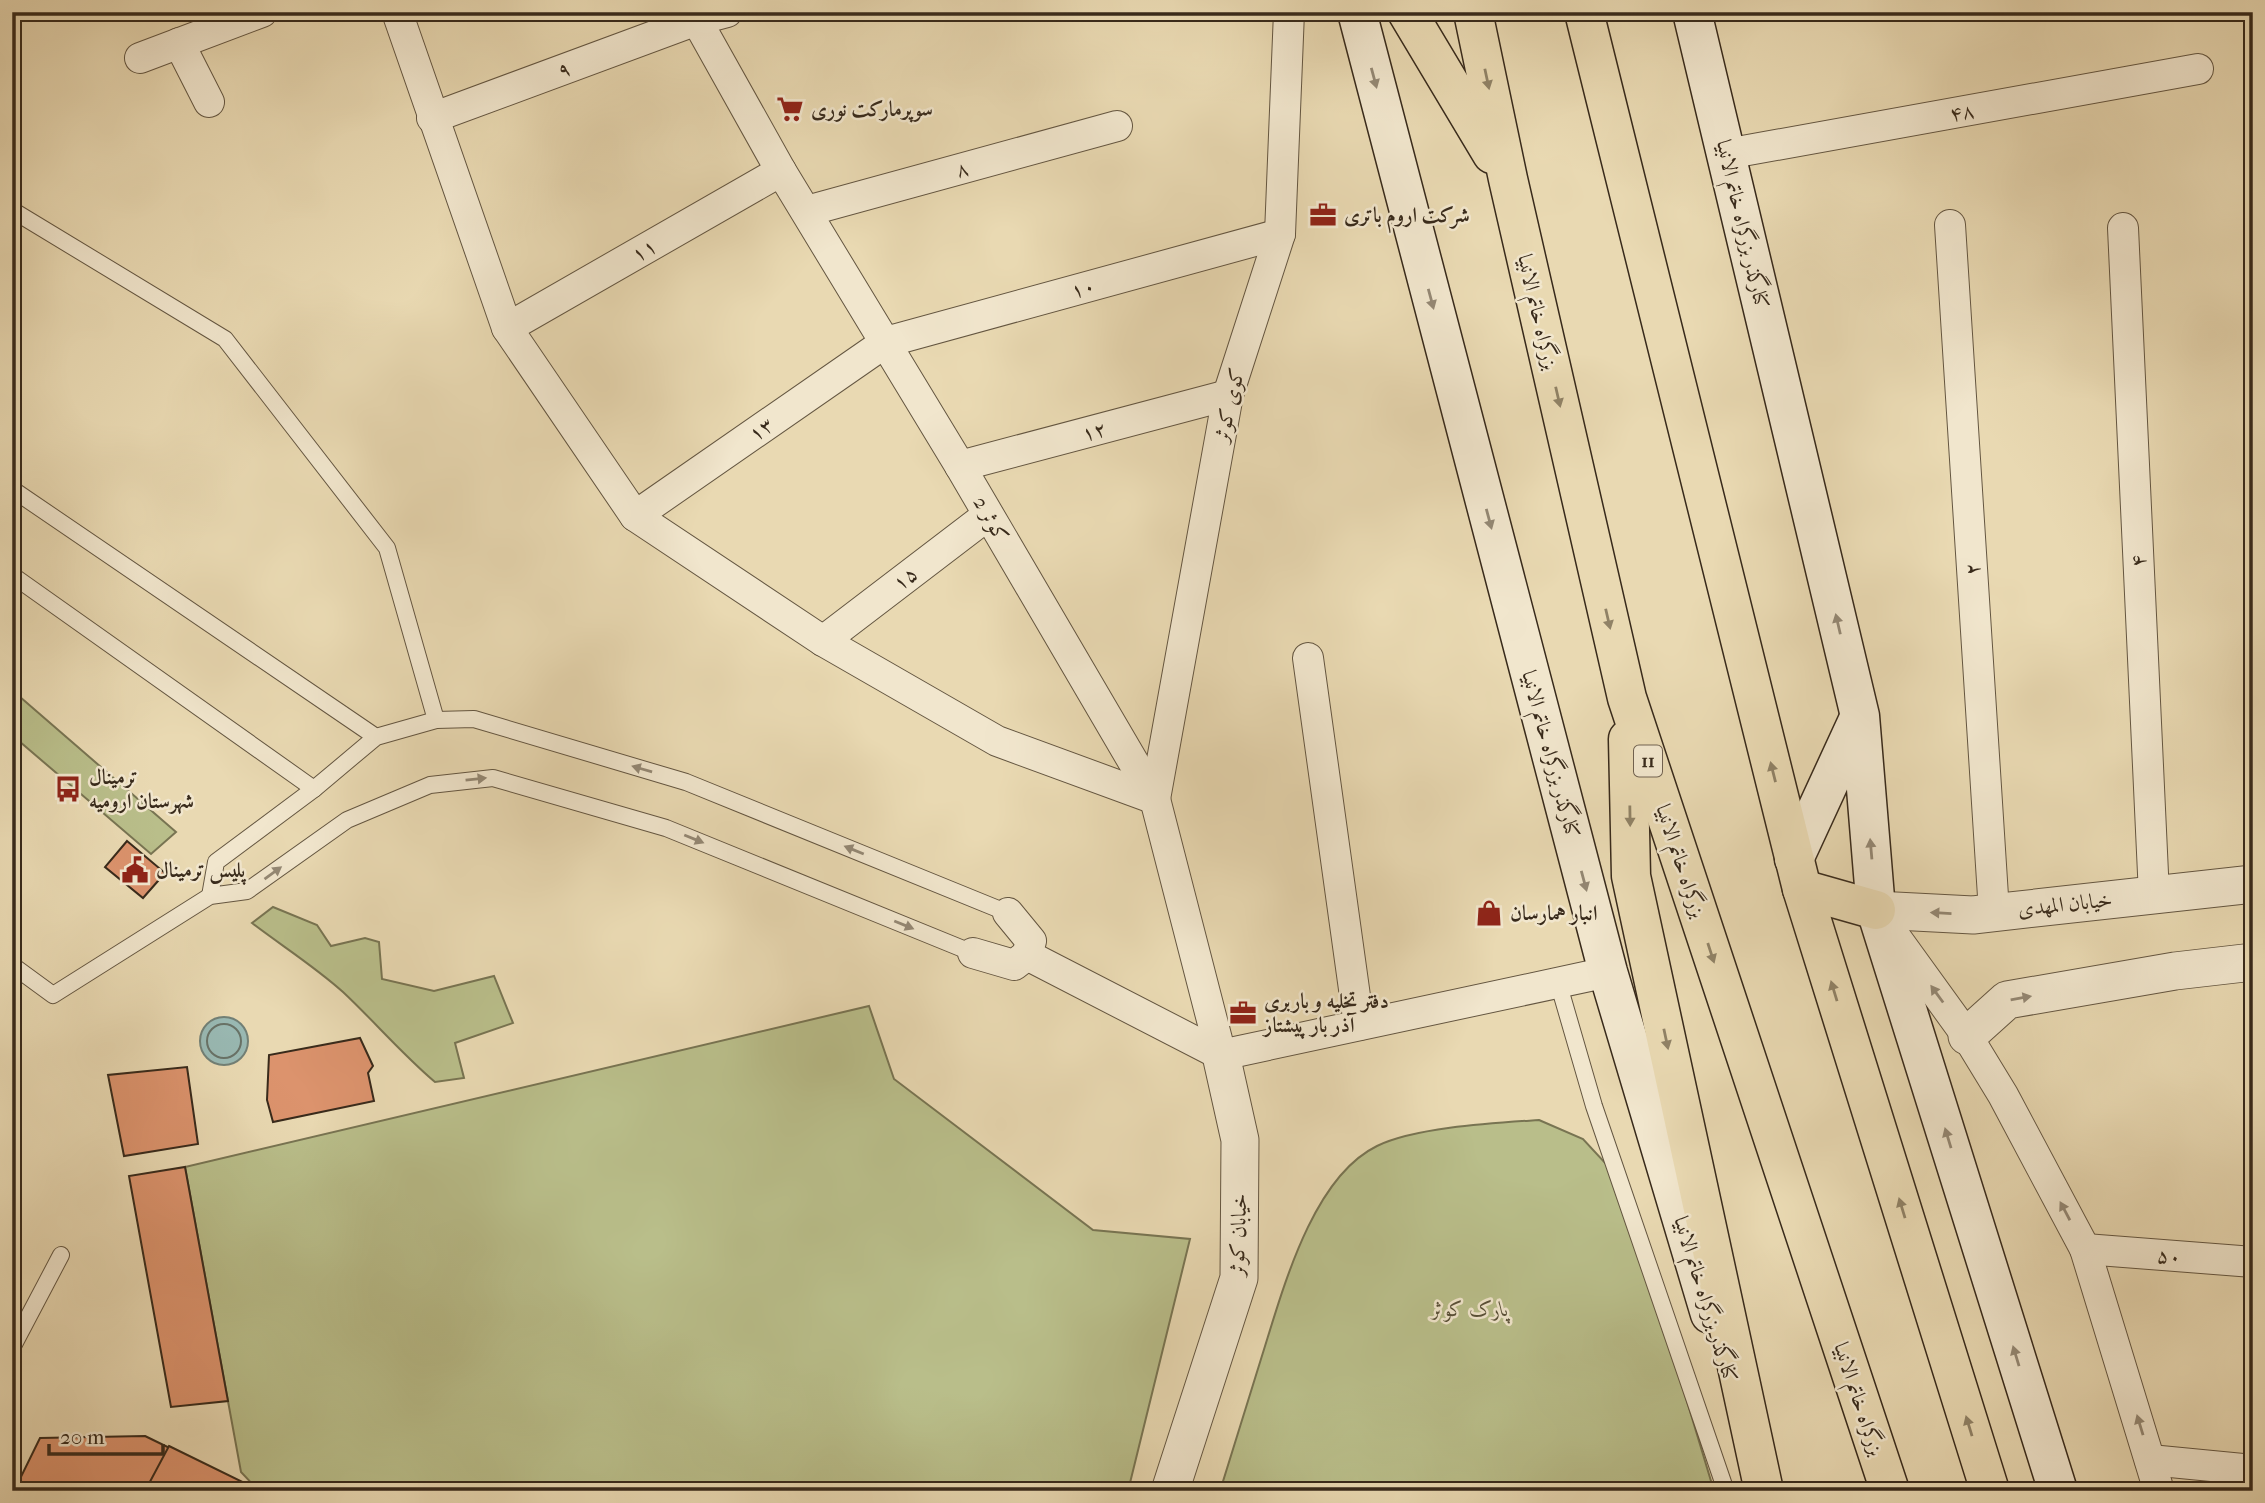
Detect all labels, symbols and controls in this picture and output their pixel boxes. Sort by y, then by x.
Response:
street label: ۹ [554,56,574,82]
one-way arrow [1369,68,1380,90]
one-way arrow [1481,68,1492,90]
supermarket icon: سوپرمارکت نوری [775,94,805,124]
place label: سوپرمارکت نوری [811,97,933,123]
street label: ۴۸ [1948,98,1976,126]
street label: کنارگذر بزرگراه خاتم الانبیا [1706,137,1777,312]
street label: ۸ [953,156,971,182]
office icon: شرکت اروم باتری [1308,200,1338,230]
place label: شرکت اروم باتری [1344,203,1470,234]
street label: ۱۱ [627,233,661,267]
street label: بزرگراه خاتم الانبیا [1507,251,1565,374]
street label: ۱۰ [1068,273,1098,303]
one-way arrow [1427,288,1437,309]
street label: کوی کوثر [1208,366,1250,447]
one-way arrow [1552,386,1563,408]
street label: ۱۳ [744,412,778,446]
street label: ۱۲ [1079,416,1109,446]
street label: کوثر 2 [967,492,1014,547]
one-way arrow [1484,508,1495,530]
street label: ۴ [2126,554,2150,568]
street label: ۱۵ [888,561,922,595]
street label: ۲ [1960,562,1984,576]
one-way arrow [1603,608,1614,630]
one-way arrow [1832,613,1843,635]
street label: کنارگذر بزرگراه خاتم الانبیا [1511,667,1588,842]
road number: 11 [1634,746,1662,776]
one-way arrow [1767,761,1778,783]
one-way arrow [631,763,653,774]
place label: ترمینال شهرستان ارومیه [89,765,194,815]
bus stop icon: ترمینال شهرستان ارومیه [53,774,83,804]
one-way arrow [465,774,487,785]
street label: بزرگراه خاتم الانبیا [1646,801,1713,923]
one-way arrow [1624,805,1635,827]
one-way arrow [683,834,704,845]
one-way arrow [1865,837,1876,859]
one-way arrow [844,845,865,856]
public building icon: پلیس ترمینال [120,855,150,885]
place label: پلیس ترمینال [156,858,247,885]
one-way arrow [263,865,281,880]
one-way arrow [1579,870,1590,892]
street label: خیابان المهدی [2016,887,2114,922]
shop icon: انبار همارسان [1474,898,1504,928]
place label: انبار همارسان [1510,901,1597,926]
one-way arrow [1930,908,1952,919]
one-way arrow [894,920,915,931]
one-way arrow [1706,942,1717,963]
one-way arrow [1828,980,1839,1001]
one-way arrow [1930,985,1944,1004]
place label: دفتر تخلیه و باربری آذر بار پیشتاز [1262,989,1389,1039]
one-way arrow [2010,992,2032,1003]
office icon: دفتر تخلیه و باربری آذر بار پیشتاز [1228,998,1258,1028]
one-way arrow [1661,1028,1672,1050]
one-way arrow [1942,1128,1953,1149]
street label: خیابان کوثر [1224,1193,1252,1279]
one-way arrow [1896,1198,1906,1219]
one-way arrow [2059,1201,2070,1221]
street label: کنارگذر بزرگراه خاتم الانبیا [1664,1212,1746,1387]
street label: ۵۰ [2156,1243,2182,1269]
park label: پارک کوثر [1429,1297,1511,1324]
street label: بزرگراه خاتم الانبیا [1824,1339,1891,1461]
one-way arrow [2010,1345,2021,1366]
scale bar [49,1412,163,1456]
one-way arrow [1964,1415,1974,1436]
one-way arrow [2134,1415,2144,1436]
text: 20 m [60,1425,105,1449]

